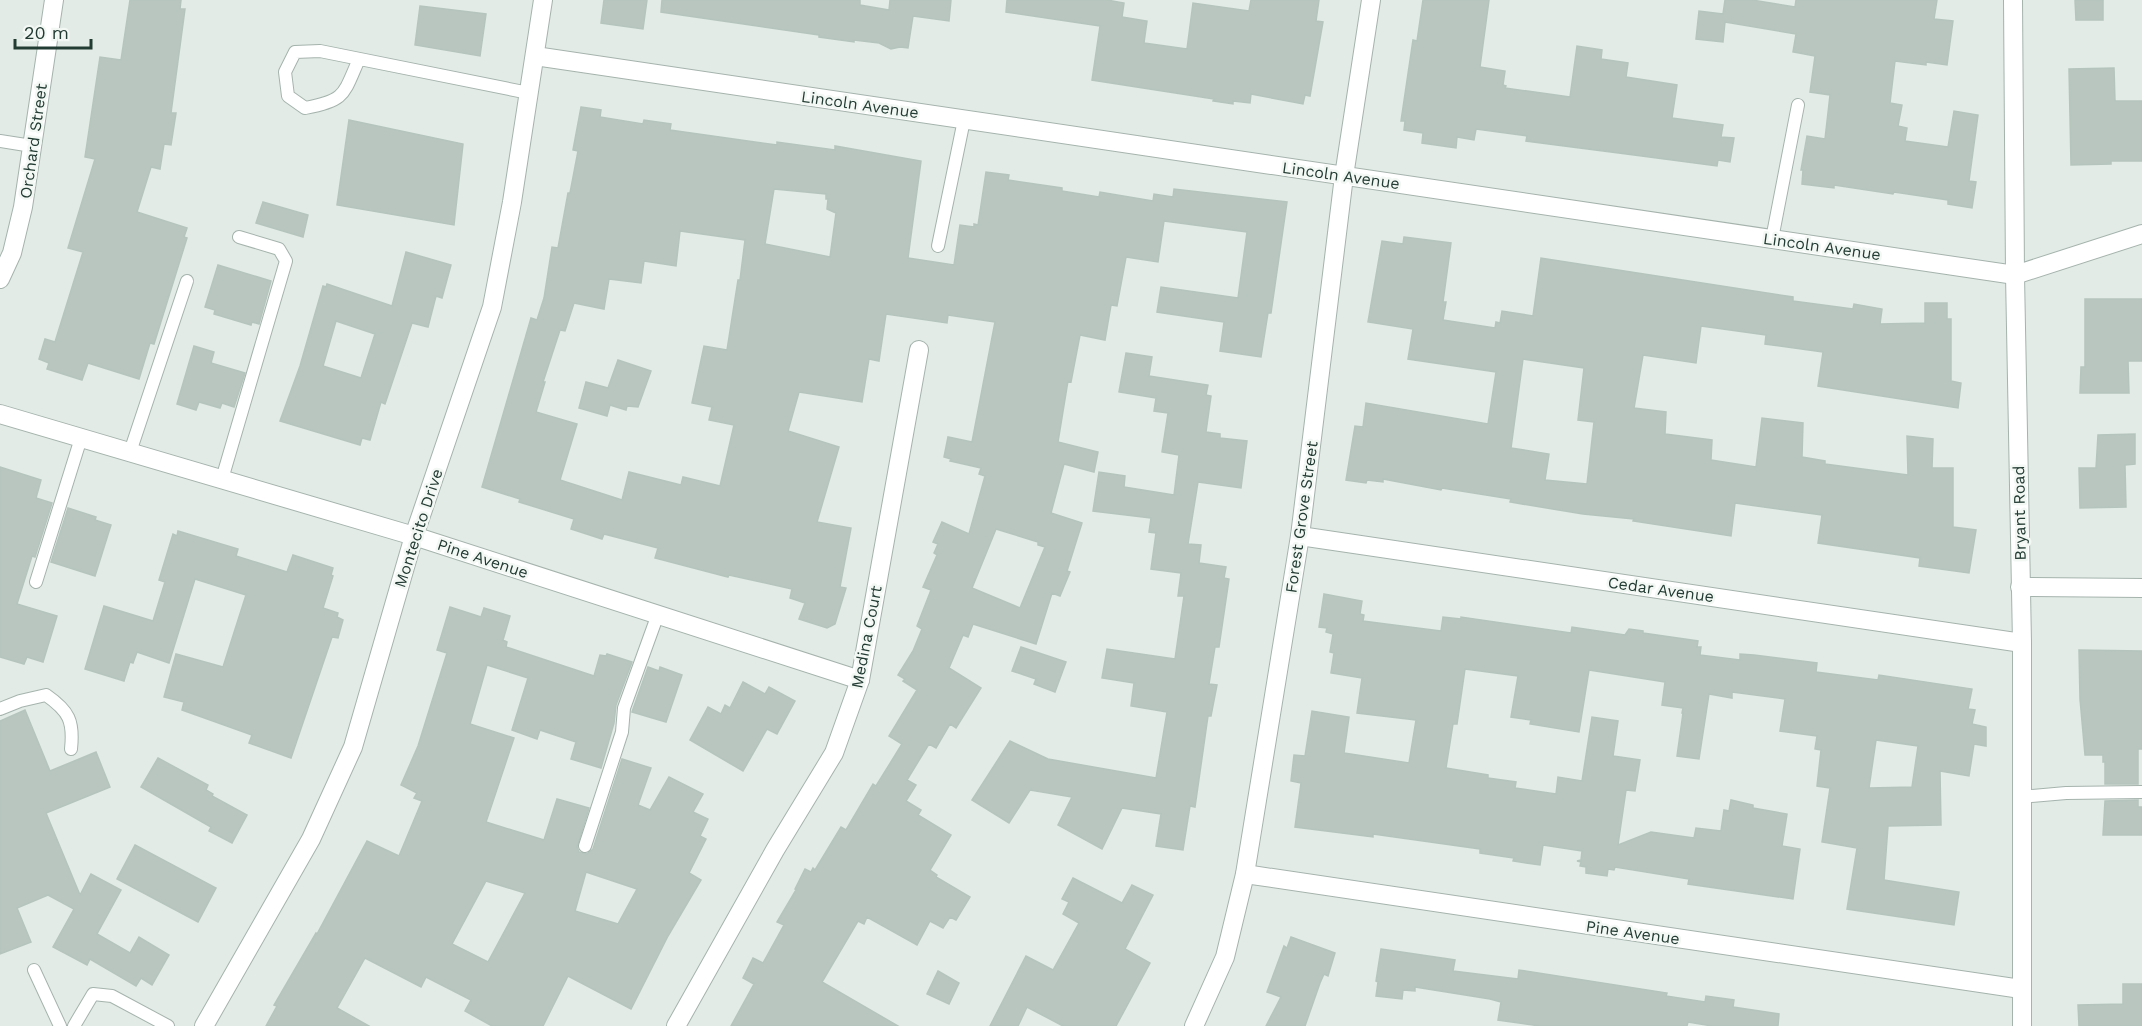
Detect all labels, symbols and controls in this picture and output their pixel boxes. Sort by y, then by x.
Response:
scale bar [15,12,92,50]
text: 20 m [24,22,69,43]
street label: Orchard Street [16,82,51,200]
street label: Lincoln Avenue [800,87,920,122]
street label: Lincoln Avenue [1281,158,1401,193]
street label: Lincoln Avenue [1762,229,1882,264]
street label: Forest Grove Street [1281,440,1322,594]
street label: Bryant Road [2009,465,2030,561]
street label: Montecito Drive [390,466,447,590]
street label: Pine Avenue [435,535,531,582]
street label: Cedar Avenue [1607,573,1715,606]
street label: Medina Court [847,584,886,690]
street label: Pine Avenue [1585,917,1681,948]

